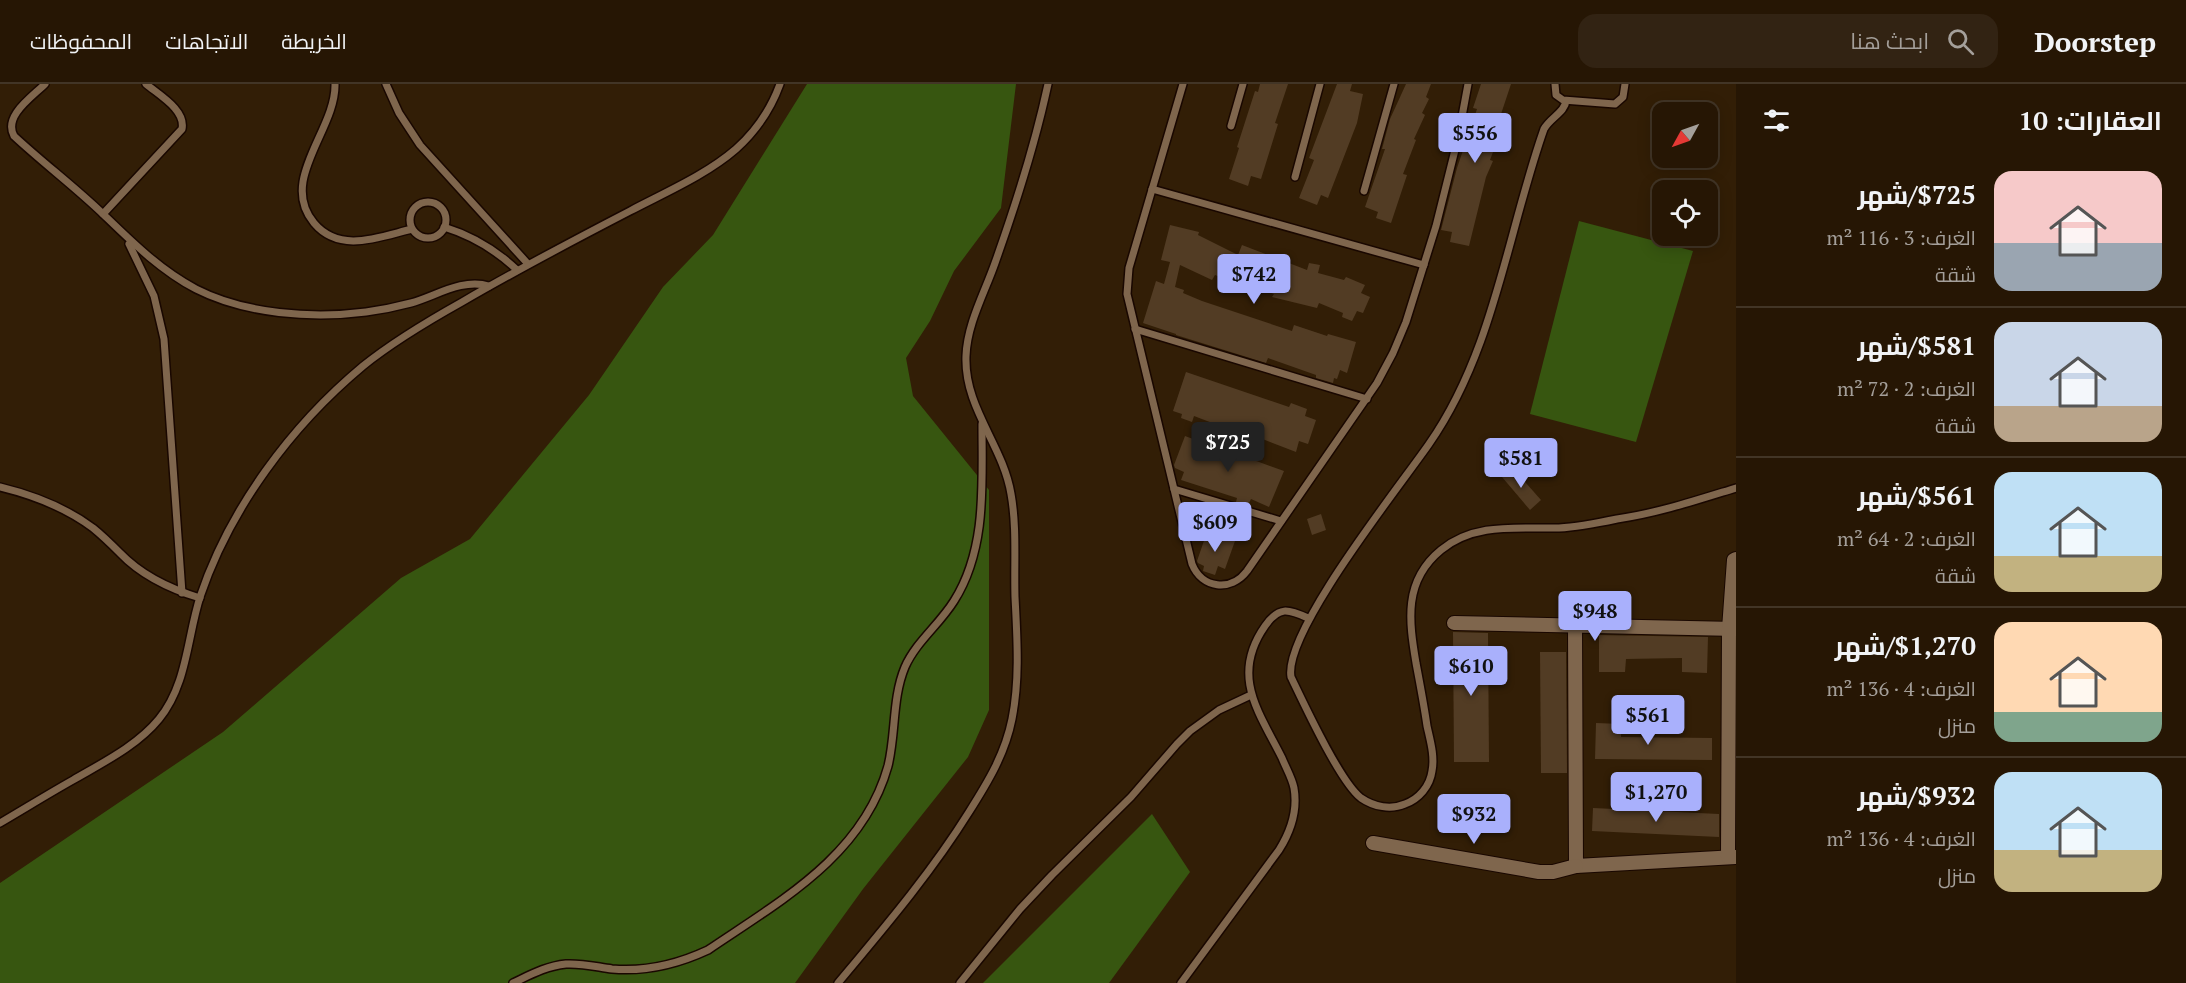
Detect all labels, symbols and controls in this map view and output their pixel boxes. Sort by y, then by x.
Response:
search box [1578,14,1998,68]
text: Doorstep [2034,23,2156,60]
icon: search [1944,25,1977,58]
text: ابحث هنا [1850,26,1929,55]
text: المحفوظات [30,27,132,55]
text: الاتجاهات [165,27,248,55]
text: الخريطة [281,27,347,55]
north arrow [1652,102,1718,168]
map controls [1652,102,1718,246]
text: العقارات: 10 [2019,103,2162,137]
icon: filters [1760,104,1793,137]
pin: $556 [1439,113,1511,164]
text: $556 [1452,119,1498,146]
text: $725/شهر [1857,177,1976,211]
button: locate [1652,180,1718,246]
icon: home [2042,195,2114,267]
text: الغرف: 3 · 116 m² [1826,224,1976,251]
pin: $742 [1218,254,1290,305]
text: $742 [1231,260,1277,287]
text: شقة [1935,261,1976,288]
text: $581/شهر [1857,328,1976,362]
icon: home [2042,346,2114,418]
text: الغرف: 2 · 72 m² [1837,375,1976,402]
text: شقة [1935,412,1976,439]
pin: $725 [1192,422,1264,473]
text: $725 [1205,428,1251,455]
pin: $581 [1485,438,1557,489]
text: $581 [1498,444,1544,471]
text: $561/شهر [1857,478,1976,512]
icon: home [2042,496,2114,568]
pin: $609 [1179,502,1251,553]
text: $609 [1192,508,1238,535]
text: الغرف: 2 · 64 m² [1837,525,1976,552]
text: شقة [1935,562,1976,589]
pin: $948 [1559,591,1631,642]
text: $948 [1572,597,1618,624]
text: $1,270/شهر [1835,628,1976,662]
pin: $610 [1435,646,1507,697]
icon: home [2042,646,2114,718]
text: $610 [1448,652,1494,679]
text: الغرف: 4 · 136 m² [1826,675,1976,702]
pin: $561 [1612,695,1684,746]
text: $561 [1625,701,1671,728]
text: منزل [1938,712,1976,739]
pin: $1,270 [1607,772,1705,823]
text: $1,270 [1625,778,1687,805]
text: $932/شهر [1857,778,1976,812]
pin: $932 [1438,794,1510,845]
icon: home [2042,796,2114,868]
text: $932 [1451,800,1497,827]
text: الغرف: 4 · 136 m² [1826,825,1976,852]
text: منزل [1938,862,1976,889]

